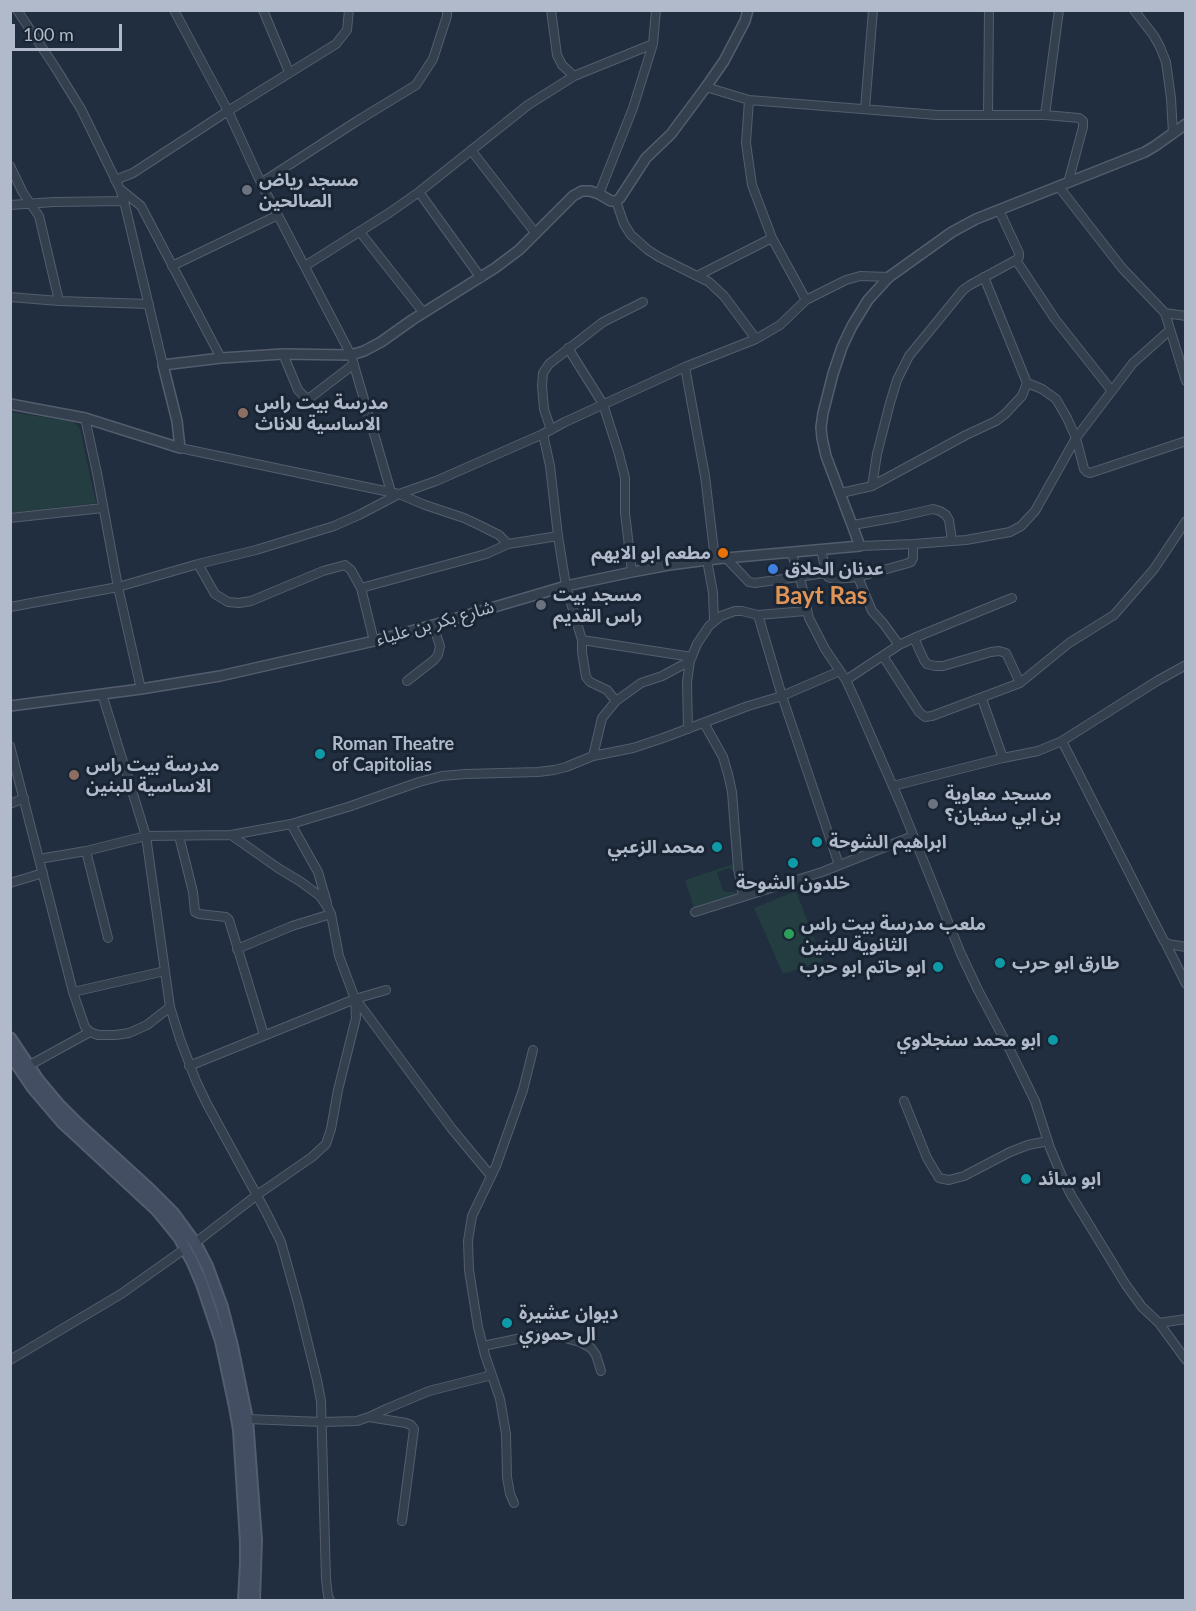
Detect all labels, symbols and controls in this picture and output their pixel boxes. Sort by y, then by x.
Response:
scale bar [15,12,124,50]
text: 100 m [23,23,74,45]
place label: مسجد رياض الصالحين [259,169,359,212]
marker: مسجد رياض الصالحين [240,183,254,197]
place label: مدرسة بيت راس الاساسية للاناث [255,392,389,434]
marker: مدرسة بيت راس الاساسية للاناث [236,406,250,420]
place label: مطعم ابو الايهم [591,542,711,564]
marker: مطعم ابو الايهم [716,546,730,560]
place label: عدنان الحلاق [785,558,884,580]
marker: عدنان الحلاق [766,562,780,576]
district label: Bayt Ras [775,582,867,610]
place label: مسجد بيت راس القديم [553,584,642,626]
street label: شارع بكر بن علياء [373,596,497,650]
marker: مسجد بيت راس القديم [534,598,548,612]
place label: Roman Theatre of Capitolias [332,733,454,776]
marker: Roman Theatre of Capitolias [313,747,327,761]
place label: مدرسة بيت راس الاساسية للبنين [86,754,220,796]
marker: مدرسة بيت راس الاساسية للبنين [67,768,81,782]
place label: مسجد معاوية بن ابي سفيان؟ [945,783,1061,826]
marker: مسجد معاوية بن ابي سفيان؟ [926,797,940,811]
place label: ابراهيم الشوحة [829,831,947,853]
marker: ابراهيم الشوحة [810,835,824,849]
place label: محمد الزعبي [608,836,705,858]
marker: محمد الزعبي [710,840,724,854]
marker: خلدون الشوحة [786,856,800,870]
place label: خلدون الشوحة [736,872,850,894]
place label: ملعب مدرسة بيت راس الثانوية للبنين [801,913,986,956]
marker: ملعب مدرسة بيت راس الثانوية للبنين [782,927,796,941]
place label: طارق ابو حرب [1012,952,1119,974]
place label: ابو حاتم ابو حرب [800,956,926,978]
marker: طارق ابو حرب [993,956,1007,970]
marker: ابو حاتم ابو حرب [931,960,945,974]
place label: ابو محمد سنجلاوي [897,1029,1041,1051]
marker: ابو محمد سنجلاوي [1046,1033,1060,1047]
place label: ابو سائد [1038,1168,1101,1190]
marker: ابو سائد [1019,1172,1033,1186]
place label: ديوان عشيرة ال حموري [519,1302,618,1344]
marker: ديوان عشيرة ال حموري [500,1316,514,1330]

